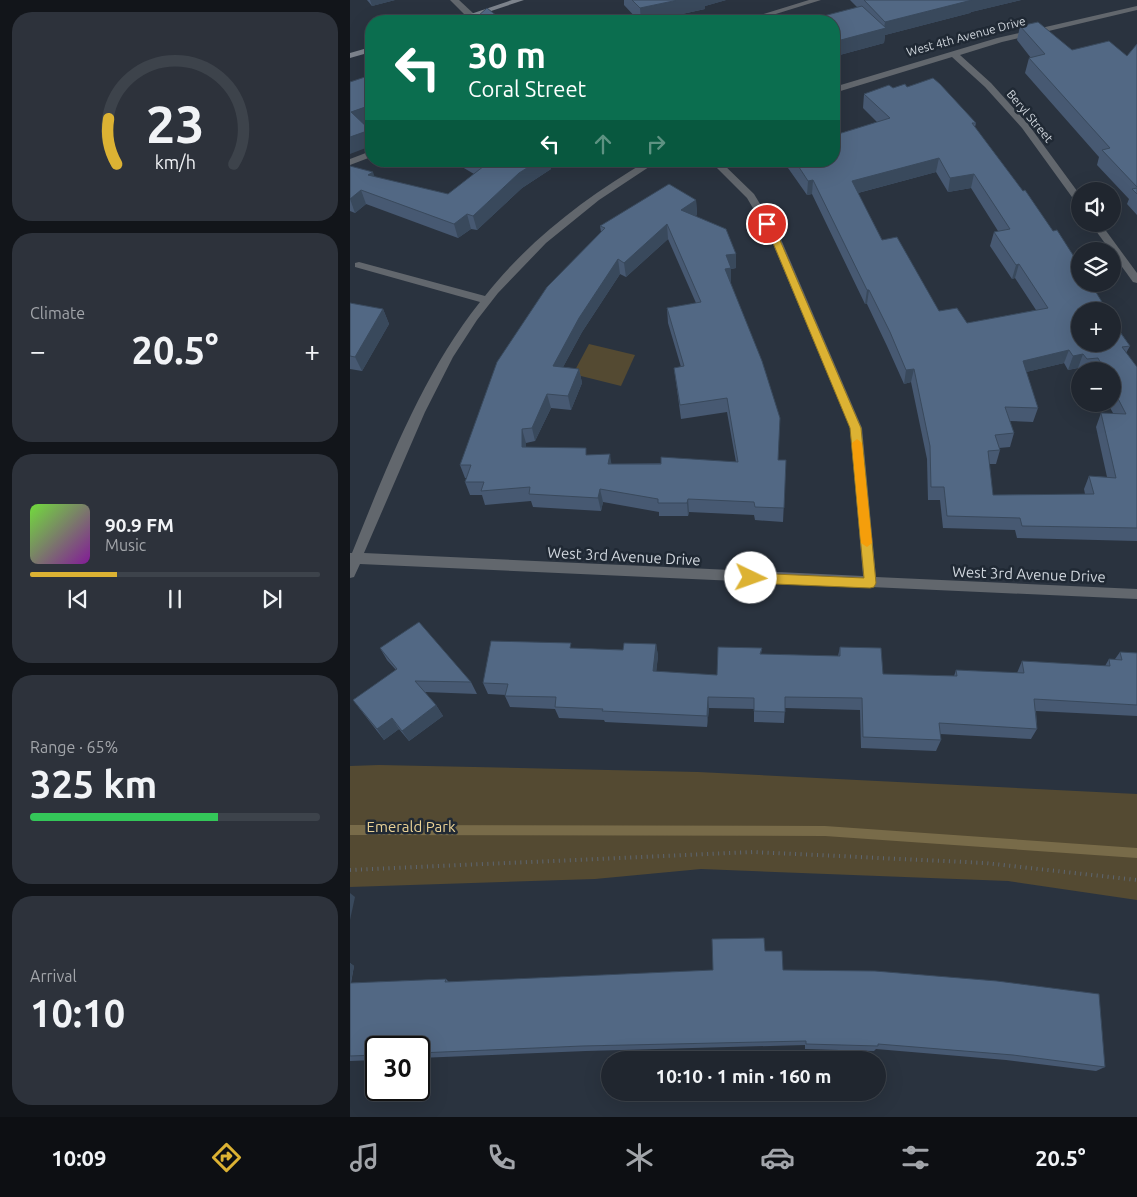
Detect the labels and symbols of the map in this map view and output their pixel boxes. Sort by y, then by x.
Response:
street label: West 4th Avenue Drive [905,14,1027,58]
street label: Beryl Street [1004,87,1056,145]
pin [746,203,788,245]
street label: West 3rd Avenue Drive [547,543,701,569]
position arrow [724,551,776,603]
street label: West 3rd Avenue Drive [952,563,1106,585]
park label: Emerald Park [367,818,456,835]
speed limit sign: 30 [365,1036,430,1101]

